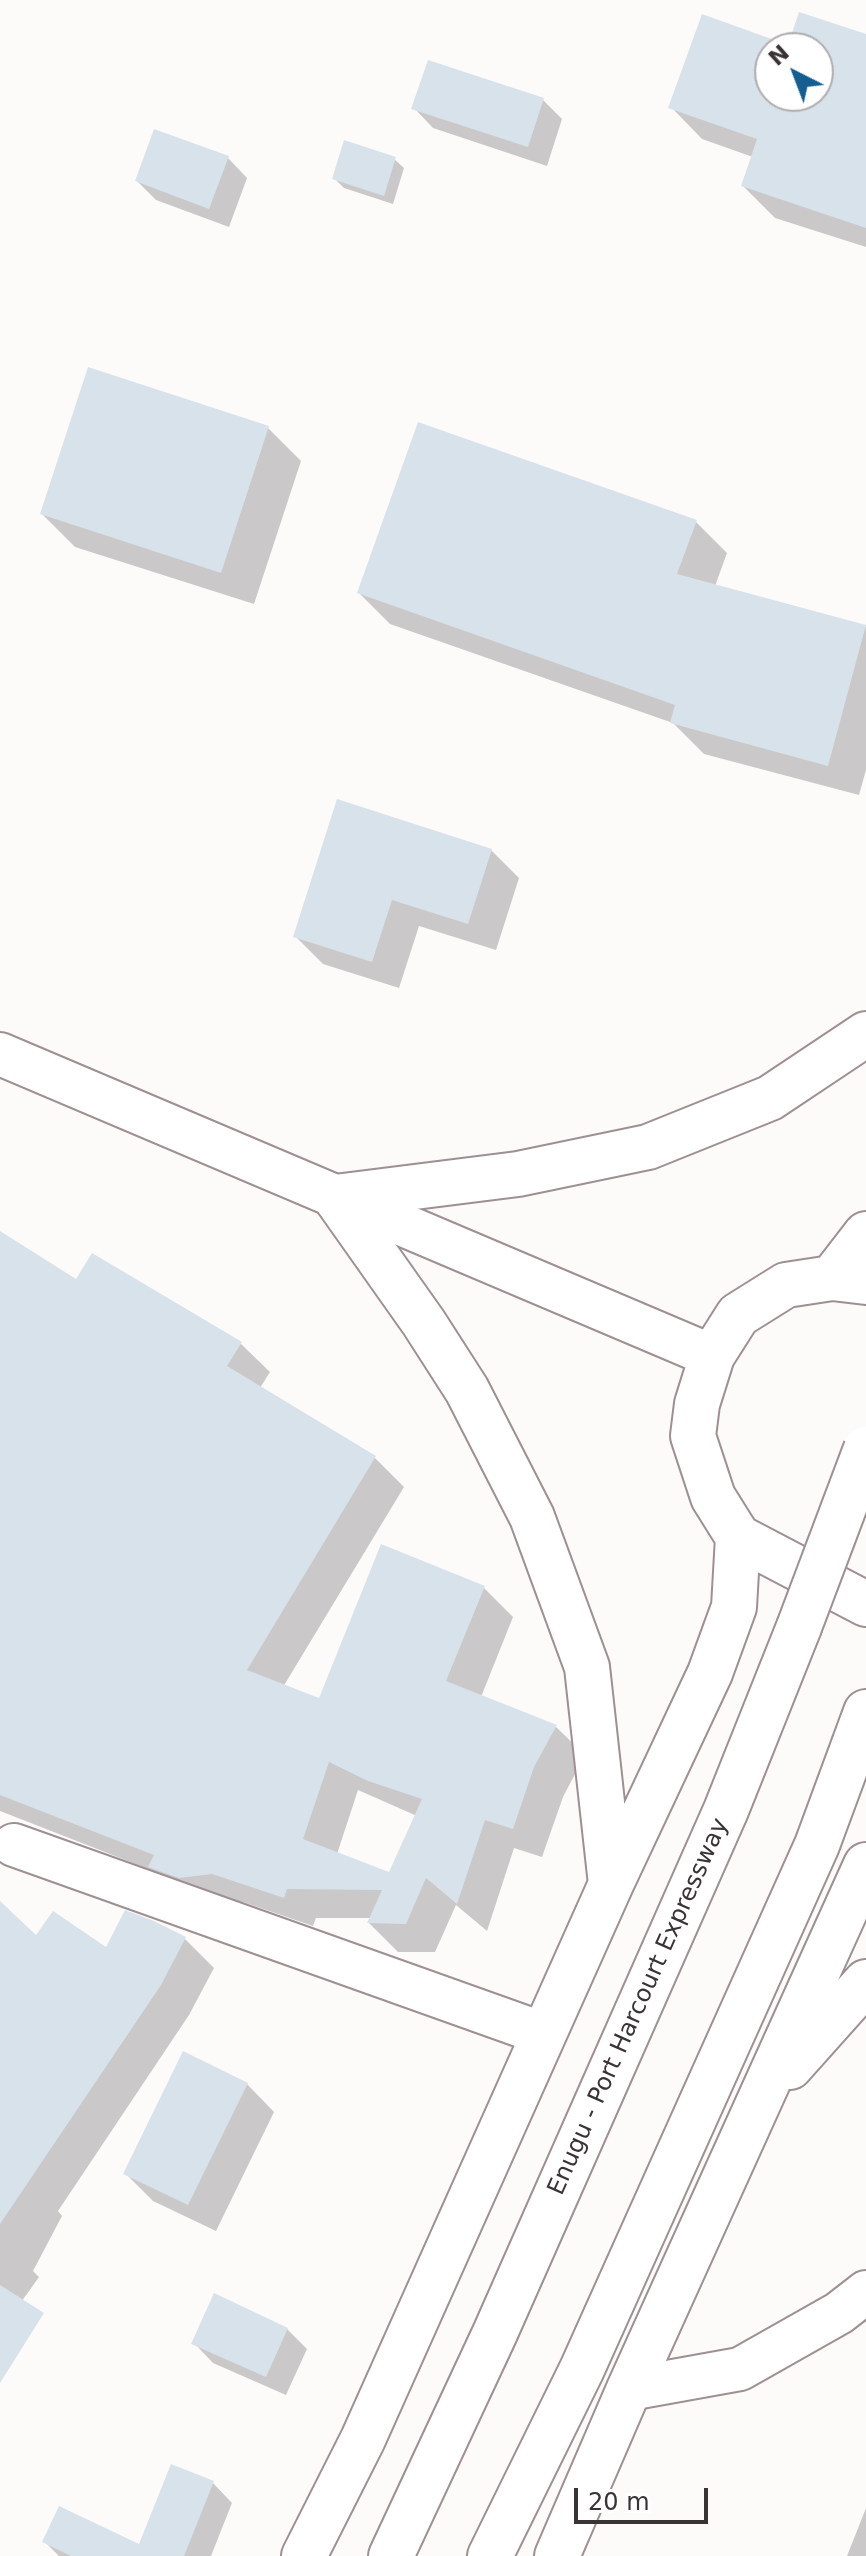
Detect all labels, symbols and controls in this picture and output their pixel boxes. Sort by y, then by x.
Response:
north arrow [754,32,834,112]
text: N [764,40,794,71]
street label: Enugu - Port Harcourt Expressway [543,1814,735,2200]
scale bar [578,2472,712,2522]
text: 20 m [588,2488,650,2516]

